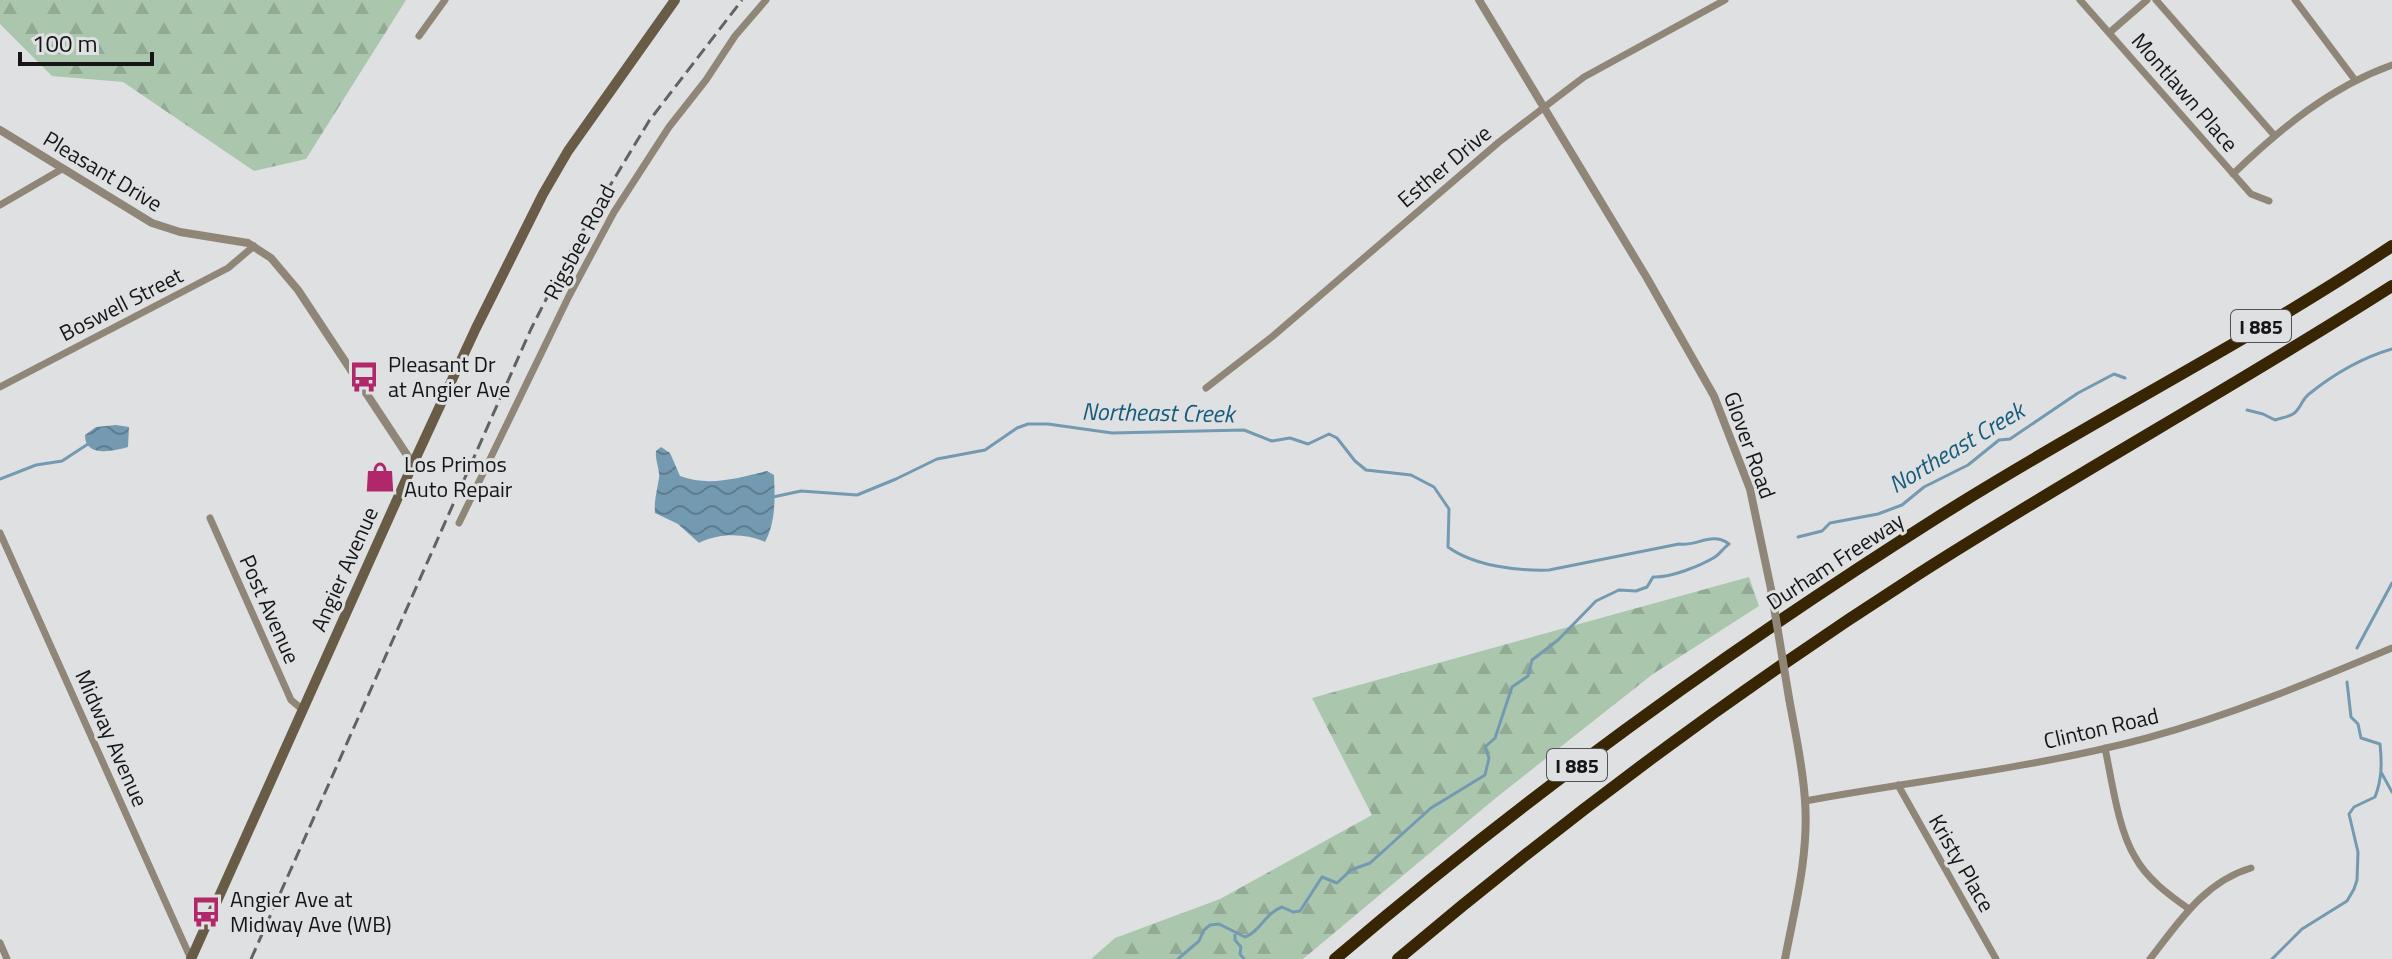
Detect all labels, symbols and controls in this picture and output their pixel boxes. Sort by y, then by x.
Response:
scale bar [20,16,152,66]
text: 100 m [32,25,98,61]
street label: Montlawn Place [2123,25,2247,159]
street label: Esther Drive [1390,116,1498,216]
street label: Pleasant Drive [37,122,169,220]
street label: Rigsbee Road [534,178,624,306]
street label: Boswell Street [53,258,189,350]
road number: I 885 [2231,310,2291,342]
place label: Pleasant Dr at Angier Ave [388,347,510,406]
bus stop icon: Pleasant Dr at Angier Ave [347,360,381,394]
street label: Glover Road [1715,387,1785,503]
water label: Northeast Creek [1881,391,2034,502]
water label: Northeast Creek [1081,393,1238,431]
place label: Los Primos Auto Repair [404,447,513,506]
shop icon: Los Primos Auto Repair [363,460,397,494]
street label: Angier Avenue [301,501,387,637]
street label: Durham Freeway [1759,503,1911,618]
street label: Post Avenue [231,549,309,669]
street label: Midway Avenue [67,664,157,812]
street label: Clinton Road [2040,698,2162,758]
road number: I 885 [1547,749,1607,781]
street label: Kristy Place [1920,808,2004,918]
place label: Angier Ave at Midway Ave (WB) [230,882,392,941]
bus stop icon: Angier Ave at Midway Ave (WB) [189,895,223,929]

